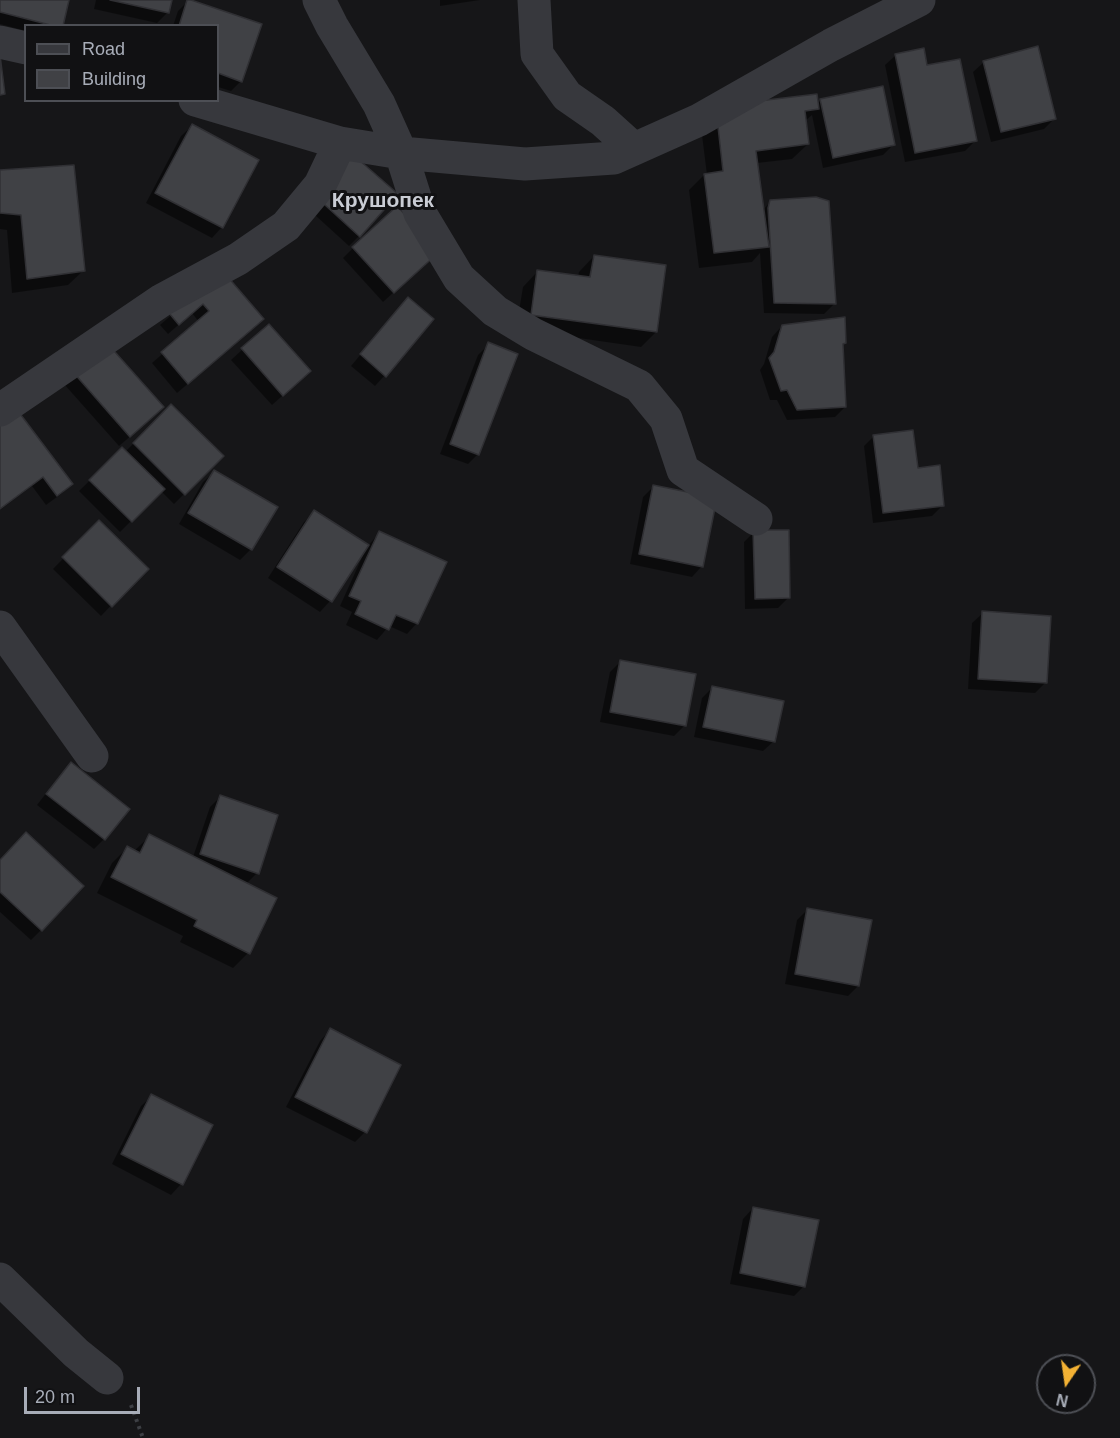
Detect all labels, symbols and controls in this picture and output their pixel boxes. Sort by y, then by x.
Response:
legend [24,24,219,102]
text: Road [82,39,125,59]
text: Building [82,69,146,89]
district label: Крушопек [332,188,434,214]
north arrow [1036,1354,1096,1414]
scale bar [27,1375,142,1413]
text: 20 m [35,1387,75,1407]
text: N [1055,1390,1070,1410]

